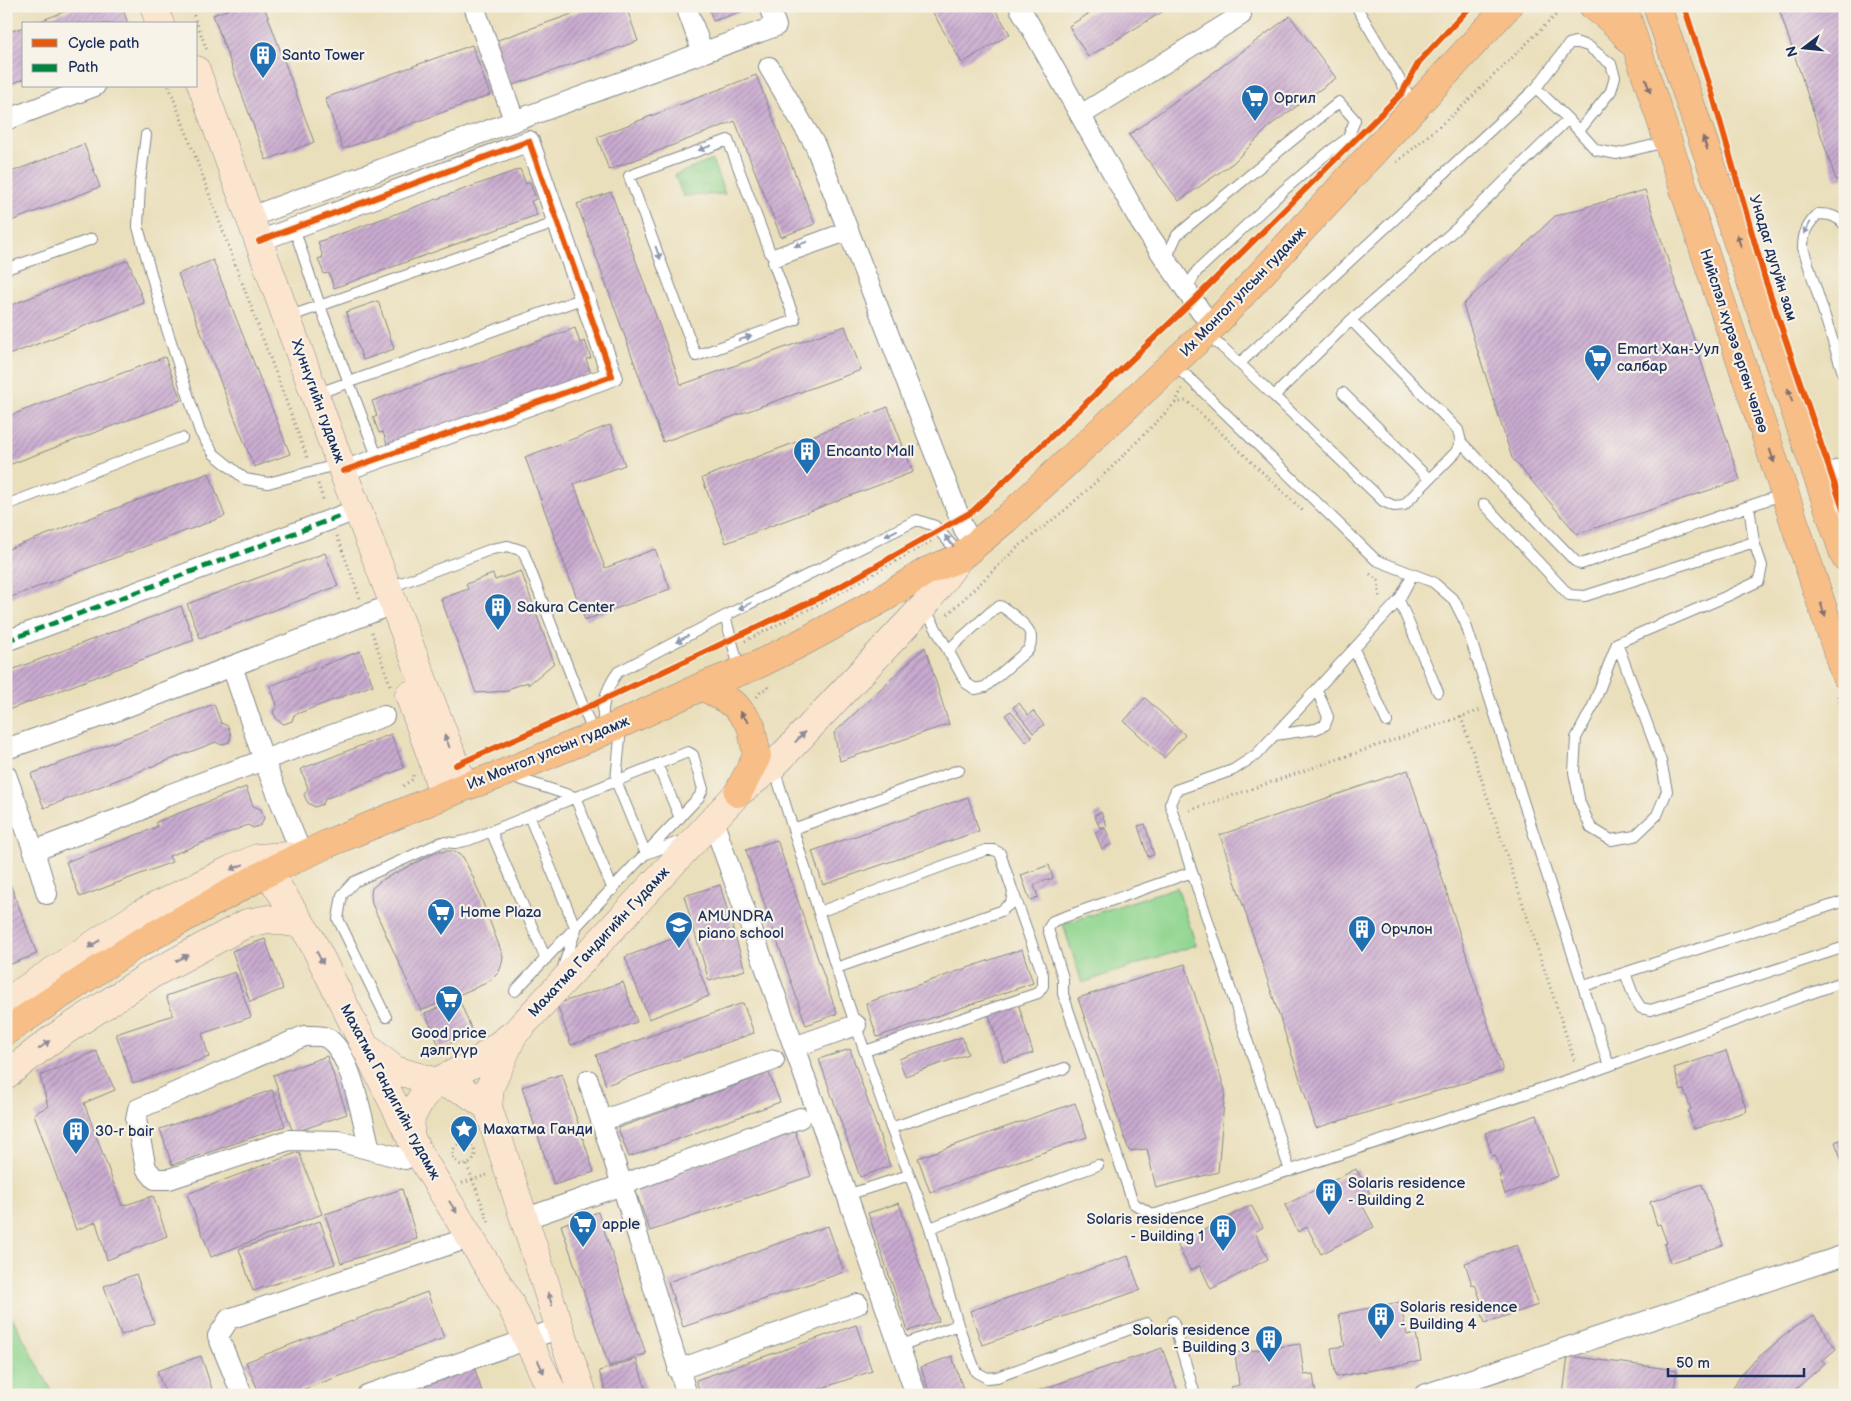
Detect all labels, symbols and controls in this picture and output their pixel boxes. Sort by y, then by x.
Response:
legend [22,22,198,88]
north arrow [1778,22,1828,72]
text: Cycle path [68,34,139,53]
building icon: Santo Tower [248,40,278,79]
text: N [1782,44,1802,59]
place label: Santo Tower [282,46,365,65]
text: Path [68,58,98,77]
one-way arrow [1644,79,1652,94]
supermarket icon: Оргил [1240,83,1270,122]
place label: Оргил [1274,89,1316,108]
one-way arrow [1701,135,1709,150]
one-way arrow [697,144,712,152]
street label: Унадаг дугуйн зам [1745,193,1801,323]
one-way arrow [1803,222,1812,235]
street label: Их Монгол улсын гудамж [1176,223,1311,361]
one-way arrow [1734,233,1742,248]
one-way arrow [793,240,808,248]
one-way arrow [654,246,662,261]
street label: Нийслэл хүрээ өргөн чөлөө [1695,247,1773,435]
one-way arrow [738,334,753,342]
street label: Хүннүгийн гудамж [287,337,349,466]
place label: Emart Хан-Уул салбар [1617,340,1719,376]
supermarket icon: Emart Хан-Уул салбар [1583,343,1613,382]
one-way arrow [1786,387,1794,402]
building icon: Encanto Mall [792,436,822,475]
place label: Encanto Mall [826,442,914,461]
one-way arrow [1769,448,1777,463]
one-way arrow [883,529,898,537]
one-way arrow [943,535,954,548]
building icon: Sakura Center [483,592,513,631]
place label: Sakura Center [517,598,615,617]
one-way arrow [738,602,753,610]
one-way arrow [1820,603,1828,618]
one-way arrow [674,635,689,643]
street label: Их Монгол улсын гудамж [464,711,633,794]
one-way arrow [739,711,750,724]
one-way arrow [794,731,806,743]
one-way arrow [443,733,451,748]
street label: Махатма Гандигийн Гудамж [524,862,674,1021]
one-way arrow [229,863,244,871]
supermarket icon: Home Plaza [426,897,456,936]
place label: Home Plaza [460,903,541,922]
place label: AMUNDRA piano school [698,907,784,943]
school or university icon: AMUNDRA piano school [664,910,694,949]
building icon: Орчлон [1347,914,1377,953]
place label: Орчлон [1381,920,1433,939]
one-way arrow [88,939,101,948]
one-way arrow [316,951,324,965]
one-way arrow [175,954,188,963]
supermarket icon: Good price дэлгүүр [434,984,464,1023]
street label: Махатма Гандигийн гудамж [336,1001,445,1184]
place label: Good price дэлгүүр [411,1024,487,1060]
one-way arrow [37,1040,51,1050]
place icon: Махатма Ганди [449,1114,479,1153]
building icon: 30-r bair [61,1116,91,1155]
place label: Махатма Ганди [483,1120,593,1139]
place label: 30-r bair [95,1122,154,1141]
place label: Solaris residence - Building 2 [1348,1174,1466,1210]
building icon: Solaris residence - Building 2 [1314,1177,1344,1216]
one-way arrow [449,1201,458,1214]
supermarket icon: apple [568,1209,598,1248]
place label: Solaris residence - Building 1 [1087,1210,1204,1246]
building icon: Solaris residence - Building 1 [1208,1213,1238,1252]
place label: apple [602,1215,640,1234]
one-way arrow [546,1291,554,1306]
place label: Solaris residence - Building 4 [1400,1298,1518,1334]
building icon: Solaris residence - Building 4 [1366,1301,1396,1340]
place label: Solaris residence - Building 3 [1133,1321,1250,1357]
building icon: Solaris residence - Building 3 [1254,1324,1284,1363]
scale bar [1668,1346,1805,1378]
text: 50 m [1676,1354,1710,1373]
one-way arrow [537,1359,546,1374]

